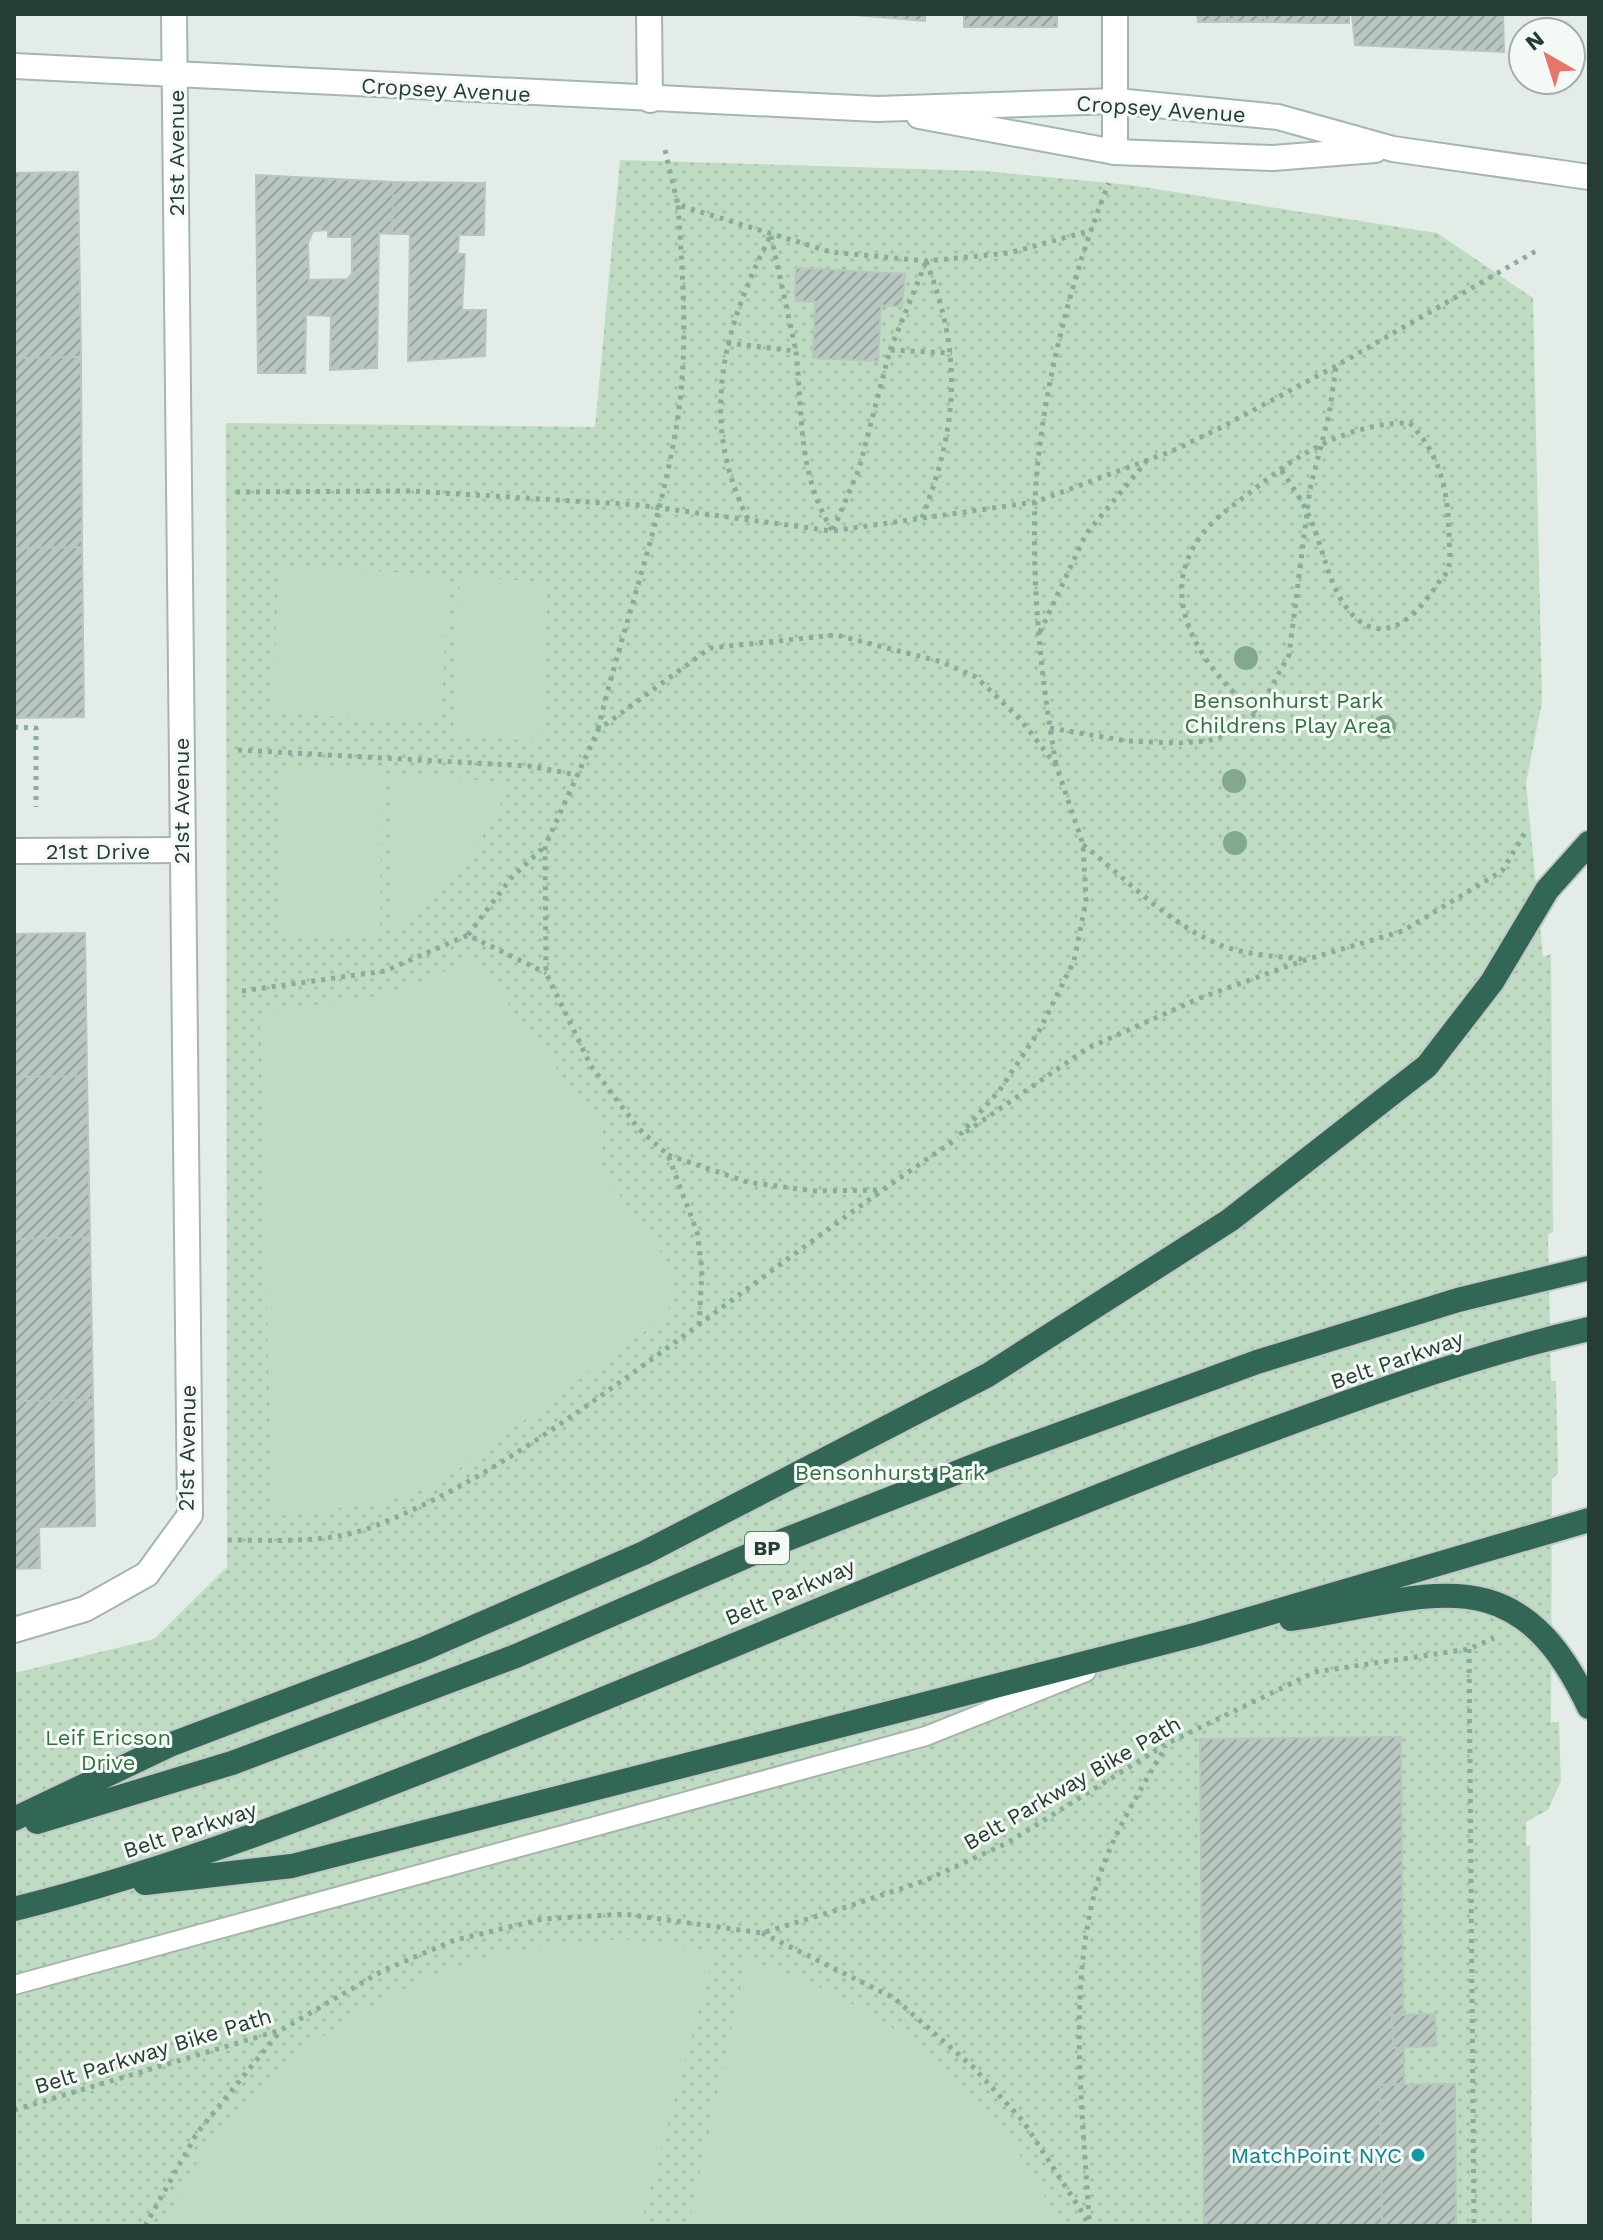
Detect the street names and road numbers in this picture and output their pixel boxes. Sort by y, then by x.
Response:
street label: Cropsey Avenue [361,73,531,107]
street label: 21st Avenue [164,90,189,216]
street label: Cropsey Avenue [1075,91,1247,127]
street label: 21st Avenue [169,738,194,864]
street label: 21st Drive [46,839,150,864]
street label: Belt Parkway [1327,1325,1467,1394]
street label: 21st Avenue [173,1384,201,1512]
road number: BP [745,1532,789,1564]
street label: Belt Parkway [721,1553,859,1631]
street label: Belt Parkway Bike Path [959,1711,1185,1855]
street label: Belt Parkway [120,1796,260,1863]
street label: Belt Parkway Bike Path [32,2003,274,2099]

